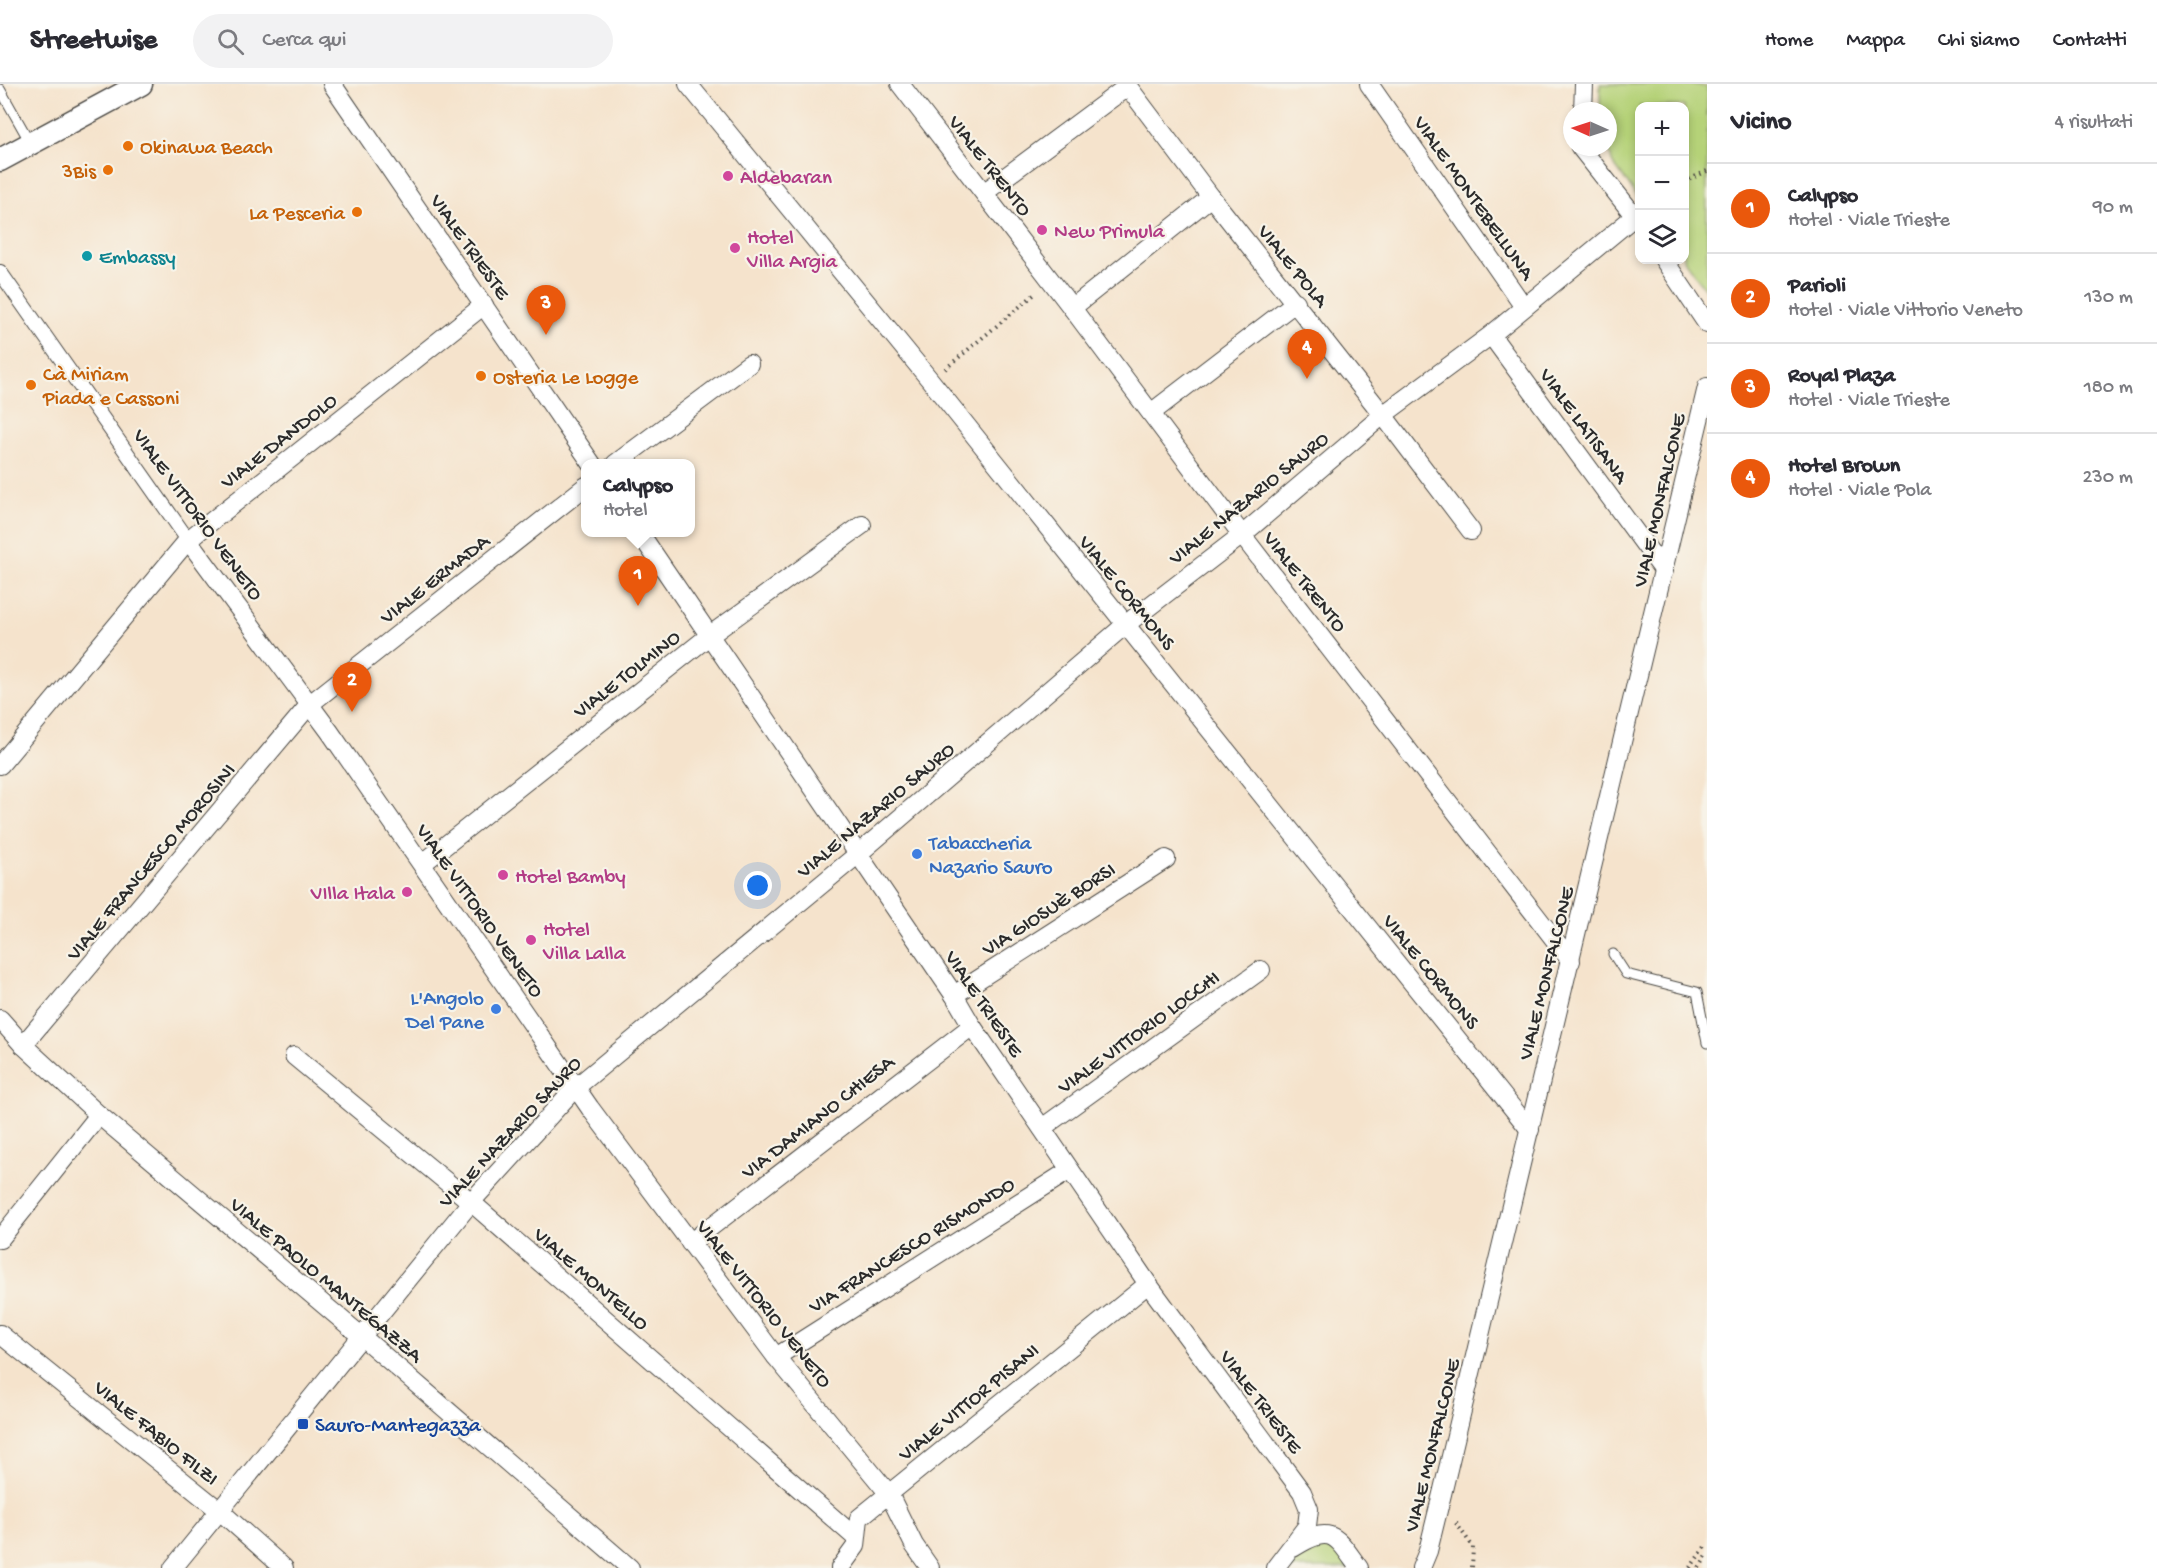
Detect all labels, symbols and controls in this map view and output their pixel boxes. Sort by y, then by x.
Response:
search box [193,14,613,68]
text: Streetwise [30,25,157,58]
icon: search [214,25,247,58]
text: Cerca qui [262,28,346,54]
text: Home [1765,29,1813,54]
text: Mappa [1846,29,1905,54]
text: Chi siamo [1938,29,2020,54]
text: Contatti [2053,29,2127,54]
north arrow [1563,102,1617,156]
map controls [1635,102,1689,264]
button: + [1635,102,1689,156]
text: Vicino [1731,108,1791,139]
street label: VIALE TRENTO [940,111,1036,223]
street label: VIALE MONTEBELLUNA [1406,111,1539,287]
text: 4 risultati [2054,112,2133,135]
place label: Okinawa Beach [140,137,273,162]
marker: Okinawa Beach [121,139,135,153]
button: − [1635,156,1689,210]
place label: 3Bis [61,161,97,186]
marker: 3Bis [101,163,115,177]
place label: Aldebaran [740,167,832,192]
marker: Aldebaran [721,169,735,183]
text: Calypso [1788,184,1858,210]
street label: VIALE TRIESTE [422,190,514,306]
text: 1 [1746,197,1755,220]
text: 90 m [2093,197,2133,220]
place label: La Pesceria [249,203,346,228]
marker: La Pesceria [350,205,364,219]
button: layers [1635,210,1689,264]
text: Hotel · Viale Trieste [1788,210,1950,233]
street label: VIALE POLA [1250,220,1333,315]
place label: New Primula [1054,221,1166,246]
marker: New Primula [1035,223,1049,237]
place label: Hotel Villa Argia [746,227,838,276]
marker: Hotel Villa Argia [728,241,742,255]
place label: Embassy [99,247,176,272]
marker: Embassy [80,249,94,263]
text: Parioli [1788,274,1846,300]
pin: 3 [526,286,566,335]
text: 2 [1746,287,1755,310]
text: 130 m [2084,287,2133,310]
text: Hotel · Viale Vittorio Veneto [1788,300,2023,323]
pin: 4 [1288,330,1326,379]
place label: Cà Miriam Piada e Cassoni [42,364,179,413]
street label: VIALE LATISANA [1531,364,1633,491]
text: Royal Plaza [1788,364,1895,390]
place label: Osteria Le Logge [493,367,639,392]
marker: Osteria Le Logge [474,369,488,383]
text: 3 [1745,377,1756,400]
text: 180 m [2084,377,2133,400]
marker: Cà Miriam Piada e Cassoni [24,378,38,392]
street label: VIALE DANDOLO [216,389,344,497]
text: Hotel · Viale Trieste [1788,390,1950,413]
street label: VIALE MONFALCONE [1629,411,1694,591]
street label: VIALE VITTORIO VENETO [125,424,267,607]
street label: VIALE NAZARIO SAURO [1164,427,1335,573]
text: Hotel Brown [1788,454,1900,480]
popup [581,459,695,537]
text: 4 [1746,467,1755,490]
text: 230 m [2083,467,2133,490]
text: Calypso [603,474,673,500]
text: Hotel · Viale Pola [1788,480,1931,503]
text: Hotel [603,500,648,523]
street label: VIALE TRENTO [1255,527,1351,639]
street label: VIALE ERMADA [376,529,497,632]
street label: VIALE CORMONS [1071,531,1179,657]
pin: 1 [618,556,658,606]
street label: VIALE TOLMINO [569,626,687,726]
pin: 2 [332,662,372,712]
street label: VIALE NAZARIO SAURO [792,738,962,886]
street label: VIALE FRANCESCO MOROSINI [62,759,243,968]
street label: VIALE VITTORIO VENETO [408,820,548,1004]
place label: Tabaccheria Nazario Sauro [928,833,1053,882]
marker: Tabaccheria Nazario Sauro [910,847,924,861]
street label: VIA GIOSUÈ BORSI [978,858,1121,964]
place label: Hotel Bamby [515,866,626,891]
marker: Hotel Bamby [496,868,510,882]
your location [743,871,772,900]
place label: VIlla Itala [310,883,396,908]
street label: VIALE MONFALCONE [1515,884,1582,1064]
marker: VIlla Itala [400,885,414,899]
street label: VIALE CORMONS [1375,910,1483,1036]
place label: Hotel Villa Lalla [542,919,627,968]
marker: Hotel Villa Lalla [524,933,538,947]
street label: VIALE TRIESTE [937,946,1027,1064]
street label: VIALE VITTORIO LOCCHI [1053,967,1226,1102]
place label: L'Angolo Del Pane [404,988,485,1037]
marker: L'Angolo Del Pane [489,1002,503,1016]
street label: VIA DAMIANO CHIESA [737,1050,902,1187]
street label: VIALE NAZARIO SAURO [434,1052,589,1215]
street label: VIA FRANCESCO RISMONDO [804,1173,1021,1321]
street label: VIALE PAOLO MANTEGAZZA [223,1193,427,1371]
street label: VIALE VITTORIO VENETO [688,1215,836,1394]
street label: VIALE MONTELLO [526,1223,653,1338]
street label: VIALE VITTOR PISANI [894,1339,1046,1469]
street label: VIALE TRIESTE [1212,1346,1307,1460]
street label: VIALE MONFALCONE [1401,1356,1468,1536]
street label: VIALE FABIO FILZI [86,1376,222,1493]
place label: Sauro-Mantegazza [315,1415,482,1440]
marker: Sauro-Mantegazza [296,1417,310,1431]

